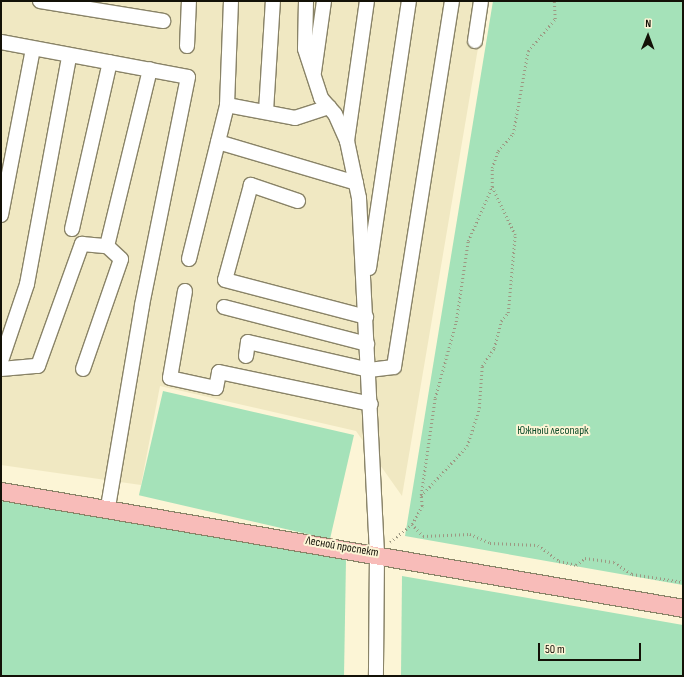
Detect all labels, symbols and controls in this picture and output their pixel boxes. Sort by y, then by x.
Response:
north arrow [628,16,668,56]
text: N [645,17,651,30]
park label: Южный лесопарк [517,424,589,438]
street label: Лесной проспект [304,534,380,560]
scale bar [540,635,643,661]
text: 50 m [545,642,565,657]

